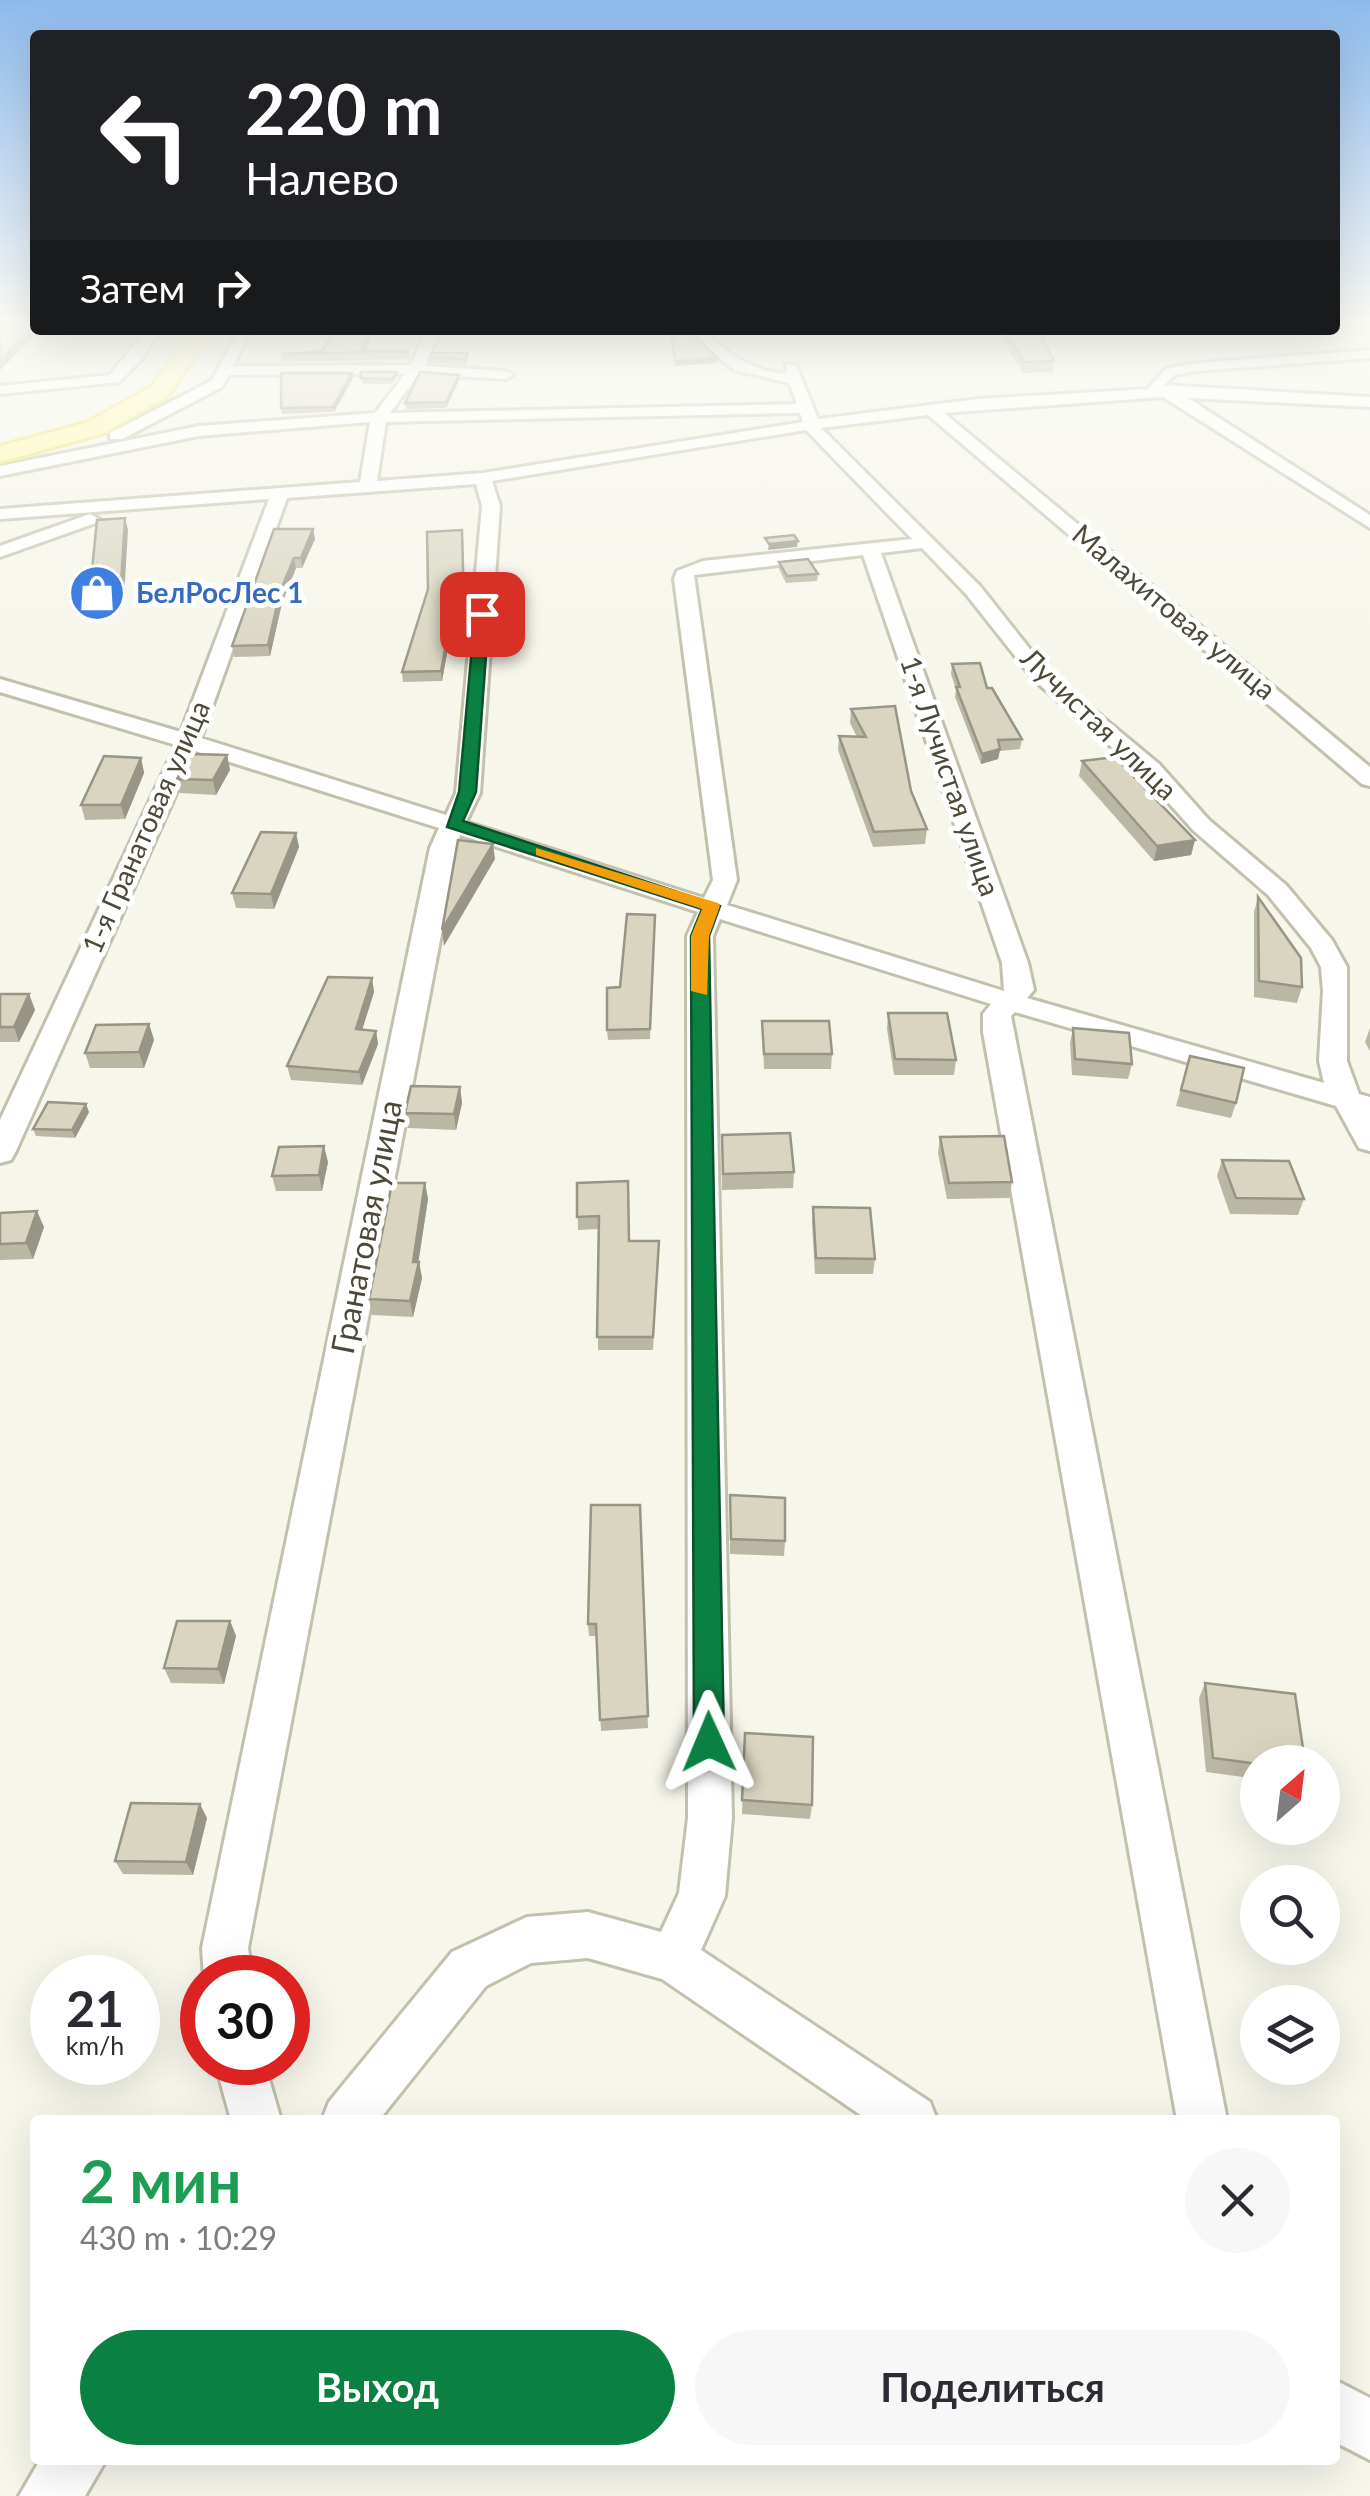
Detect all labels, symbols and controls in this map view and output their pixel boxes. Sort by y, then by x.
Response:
text: 220 m [245,66,442,150]
icon: left [80,70,210,200]
text: Налево [245,151,399,205]
icon: right [205,260,260,315]
text: Затем [80,265,185,311]
street label: Малахитовая улица [1066,516,1283,706]
shop icon: БелРосЛес 1 [67,563,127,623]
pin [440,572,525,657]
place label: БелРосЛес 1 [136,575,303,609]
icon: arrive [455,587,510,642]
street label: Лучистая улица [1014,640,1185,806]
street label: 1-я Лучистая улица [894,651,1008,900]
street label: 1-я Гранатовая улица [74,695,216,958]
street label: Гранатовая улица [322,1097,409,1357]
position arrow [657,1690,761,1794]
north arrow [1240,1745,1340,1845]
map controls [1240,1745,1340,2085]
button: search [1240,1865,1340,1965]
speed limit sign: 30 [180,1955,310,2085]
text: 21 [66,1978,124,2038]
button: layers [1240,1985,1340,2085]
text: km/h [66,2030,124,2060]
text: 2 мин [80,2144,242,2216]
button: close [1185,2148,1290,2253]
text: 430 m · 10:29 [80,2218,277,2257]
button: Выход [80,2330,675,2445]
button: Поделиться [695,2330,1290,2445]

